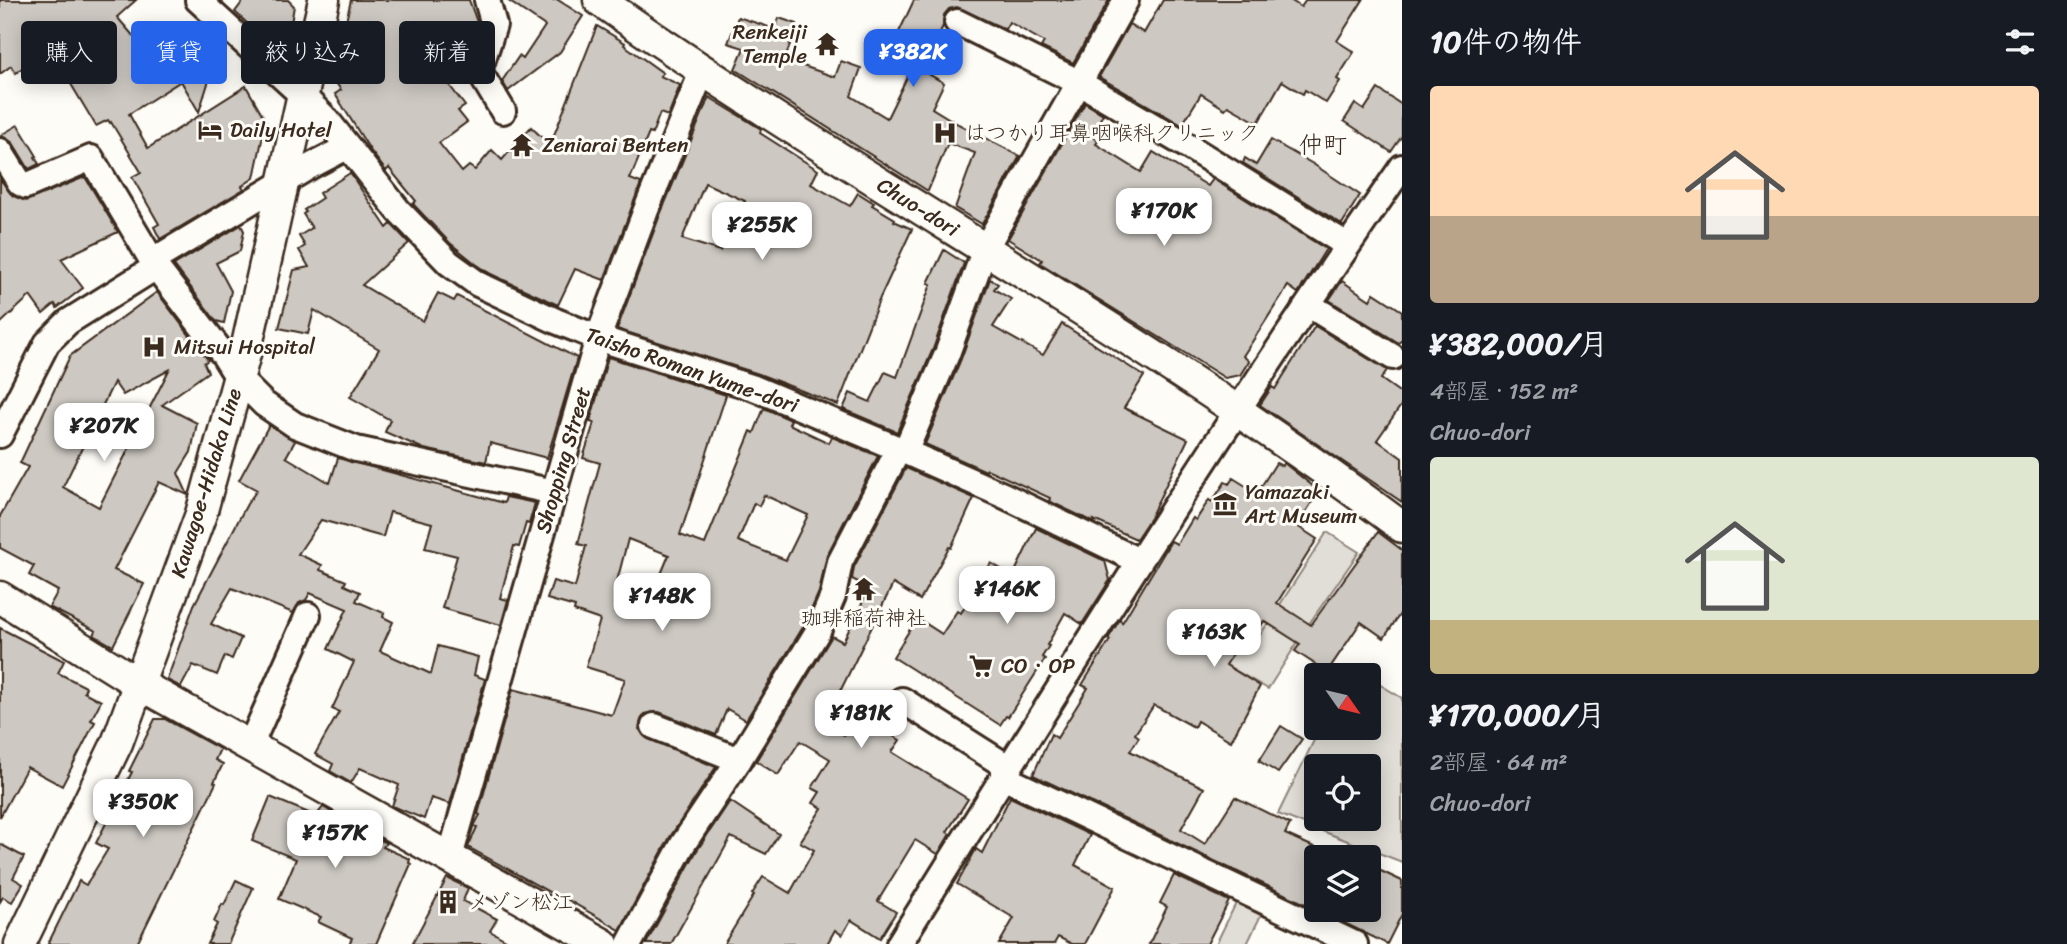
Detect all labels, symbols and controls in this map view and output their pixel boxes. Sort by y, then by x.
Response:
place label: Renkeiji Temple [732,13,808,75]
text: 10件の物件 [1430,15,1582,69]
chip: 購入 [21,21,117,84]
chip: 賃貸 [131,21,227,84]
chip: 絞り込み [241,21,385,84]
chip: 新着 [399,21,495,84]
icon: filters [2001,23,2039,61]
pin: ¥382K [864,29,962,89]
temple icon: Renkeiji Temple [813,30,841,58]
text: ¥382K [880,31,946,72]
place label: Daily Hotel [230,111,333,149]
place label: はつかり耳鼻咽喉科クリニック [965,114,1259,152]
hotel icon: Daily Hotel [196,116,224,144]
hospital icon: はつかり耳鼻咽喉科クリニック [931,119,959,147]
district label: 仲町 [1299,124,1347,166]
place label: Zeniarai Benten [542,126,688,164]
temple icon: Zeniarai Benten [508,131,536,159]
icon: home [1672,132,1798,258]
street label: Chuo-dori [869,167,968,248]
pin: ¥170K [1115,188,1213,248]
text: ¥170K [1132,190,1196,231]
pin: ¥255K [713,202,811,262]
text: ¥255K [728,204,796,245]
street label: Taisho Roman Yume-dori [580,316,805,425]
text: ¥382,000/月 [1430,317,1608,371]
place label: Mitsui Hospital [174,328,316,366]
hospital icon: Mitsui Hospital [140,333,168,361]
text: 4部屋 · 152 m² [1430,371,1578,412]
street label: Shopping Street [524,382,602,538]
street label: Kawagoe-Hidaka Line [159,384,253,582]
pin: ¥207K [55,404,153,463]
text: ¥207K [70,405,138,446]
text: Chuo-dori [1430,412,1530,453]
place label: Yamazaki Art Museum [1244,473,1357,535]
museum icon: Yamazaki Art Museum [1211,490,1239,518]
icon: home [1672,503,1798,629]
pin: ¥146K [958,566,1056,626]
text: ¥146K [975,568,1039,609]
pin: ¥148K [613,574,711,633]
text: ¥148K [630,575,694,616]
temple icon: 珈琲稲荷神社 [850,575,878,603]
place label: 珈琲稲荷神社 [801,599,927,637]
pin: ¥163K [1165,610,1263,669]
text: ¥163K [1183,611,1245,652]
place label: CO・OP [1001,647,1075,685]
supermarket icon: CO・OP [967,652,995,680]
north arrow [1304,663,1381,740]
map controls [1304,663,1381,922]
text: ¥170,000/月 [1430,688,1605,742]
pin: ¥181K [812,690,910,750]
text: ¥181K [831,692,891,733]
text: 2部屋 · 64 m² [1430,742,1568,783]
button: locate [1304,754,1381,831]
pin: ¥350K [94,780,192,839]
text: ¥350K [109,781,177,822]
text: Chuo-dori [1430,783,1530,824]
pin: ¥157K [286,810,384,870]
text: ¥157K [303,812,367,853]
button: layers [1304,845,1381,922]
place label: メゾン松江 [468,883,573,921]
building icon: メゾン松江 [434,888,462,916]

